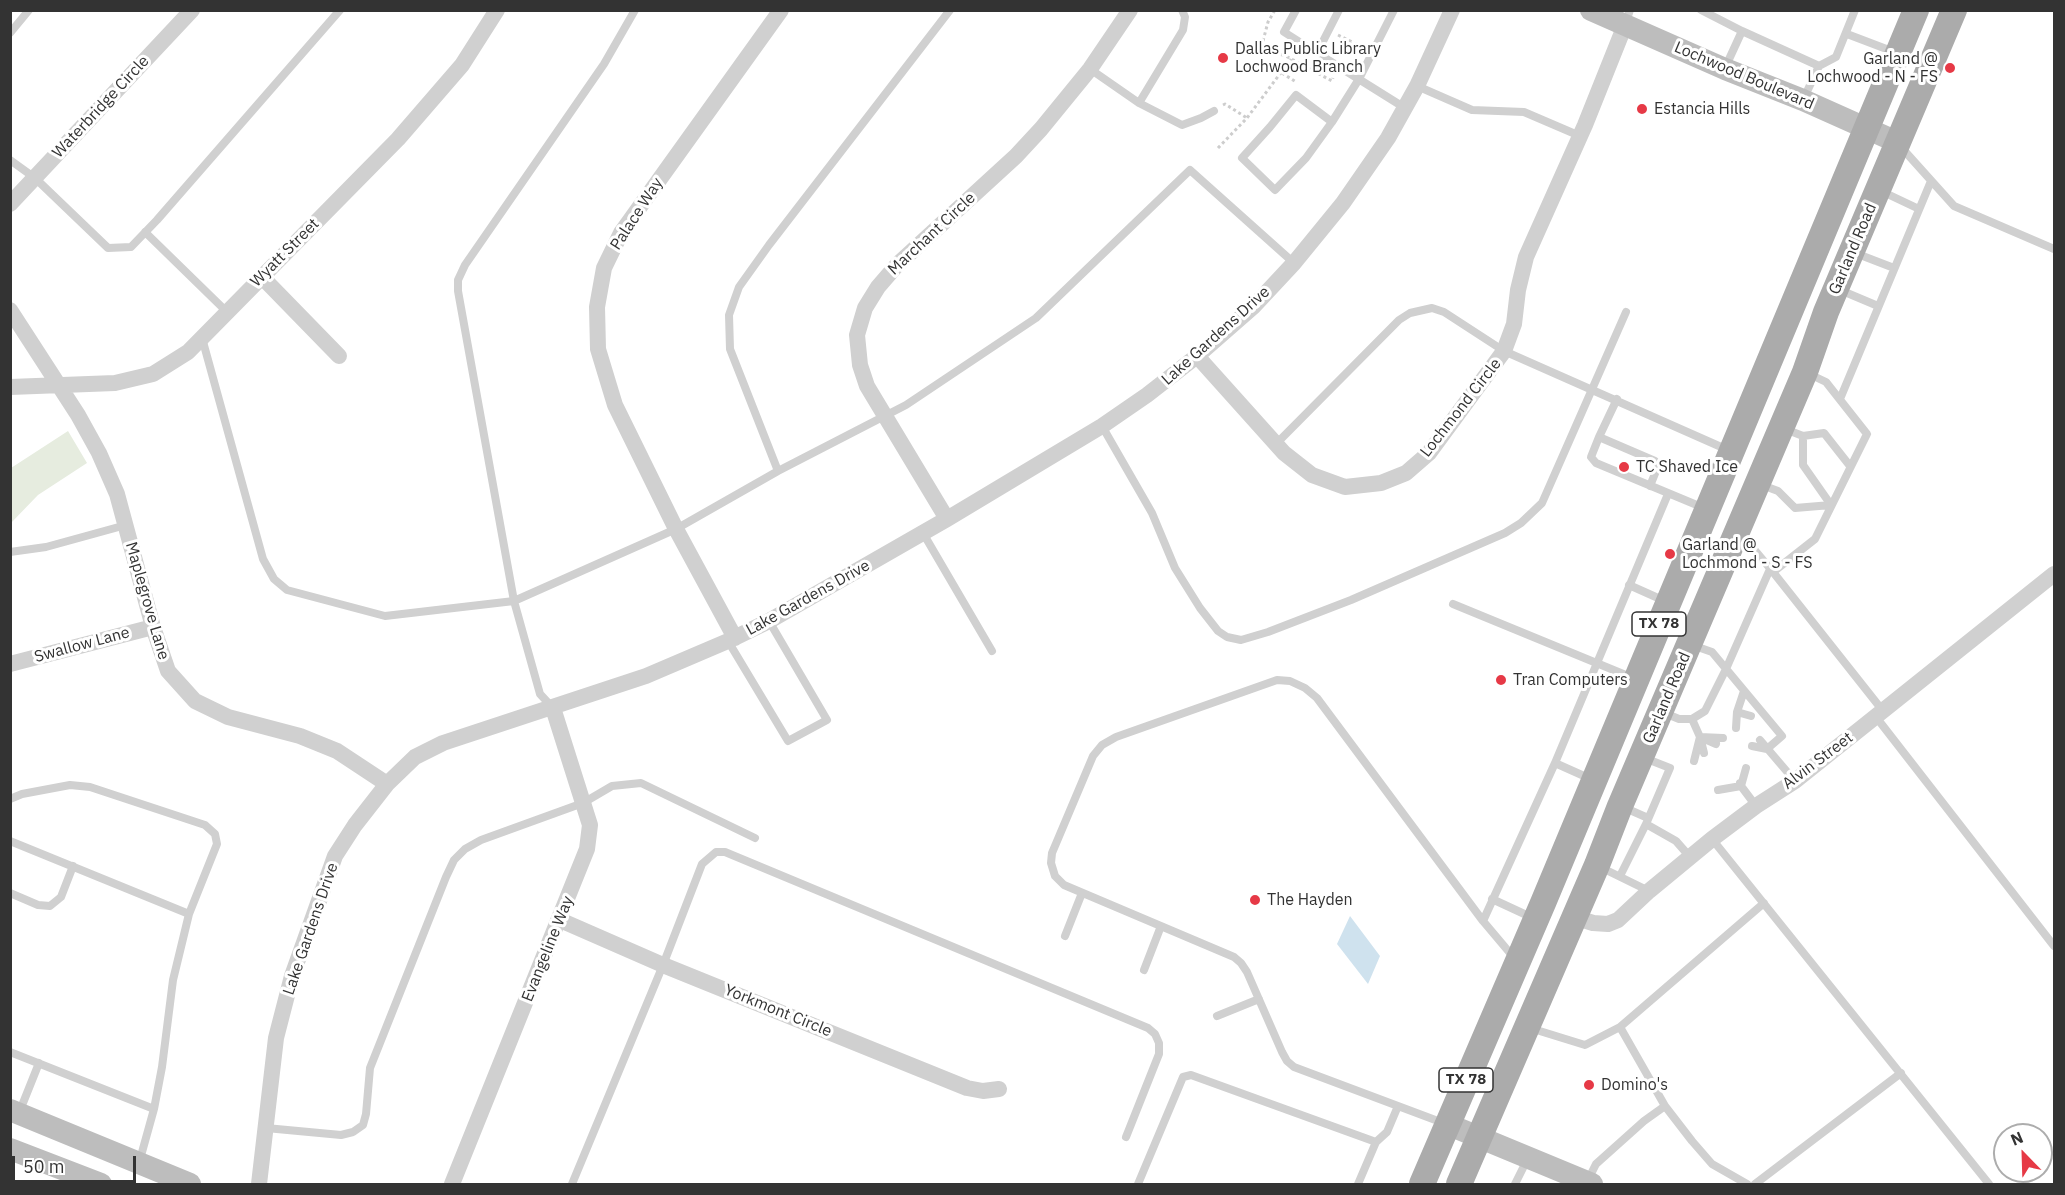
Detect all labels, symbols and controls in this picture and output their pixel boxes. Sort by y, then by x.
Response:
street label: Lochwood Boulevard [1671,38,1817,114]
place label: Dallas Public Library Lochwood Branch [1235,39,1381,77]
place label: Garland @ Lochwood - N - FS [1807,49,1938,87]
marker: Dallas Public Library Lochwood Branch [1216,51,1230,65]
street label: Waterbridge Circle [49,52,153,162]
marker: Garland @ Lochwood - N - FS [1943,61,1957,75]
place label: Estancia Hills [1654,99,1750,119]
marker: Estancia Hills [1635,102,1649,116]
street label: Palace Way [607,174,667,254]
street label: Marchant Circle [884,189,980,279]
street label: Garland Road [1825,200,1881,298]
street label: Wyatt Street [247,215,323,291]
street label: Lake Gardens Drive [1158,283,1274,389]
street label: Lochmond Circle [1417,355,1505,461]
place label: TC Shaved Ice [1636,457,1738,477]
marker: TC Shaved Ice [1617,460,1631,474]
place label: Garland @ Lochmond - S - FS [1682,535,1813,573]
street label: Maplegrove Lane [121,540,173,662]
marker: Garland @ Lochmond - S - FS [1663,547,1677,561]
street label: Lake Gardens Drive [743,556,873,640]
road number: TX 78 [1632,612,1686,636]
street label: Swallow Lane [32,623,132,667]
street label: Garland Road [1639,649,1695,747]
place label: Tran Computers [1513,670,1628,690]
marker: Tran Computers [1494,673,1508,687]
street label: Alvin Street [1779,728,1857,794]
street label: Lake Gardens Drive [279,860,343,998]
place label: The Hayden [1267,890,1353,910]
street label: Evangeline Way [518,893,578,1005]
marker: The Hayden [1248,893,1262,907]
street label: Yorkmont Circle [721,981,835,1041]
road number: TX 78 [1439,1068,1493,1092]
place label: Domino's [1601,1075,1668,1095]
marker: Domino's [1582,1078,1596,1092]
north arrow [1993,1123,2053,1183]
text: N [2008,1127,2026,1150]
scale bar [15,1144,140,1182]
text: 50 m [23,1155,65,1178]

